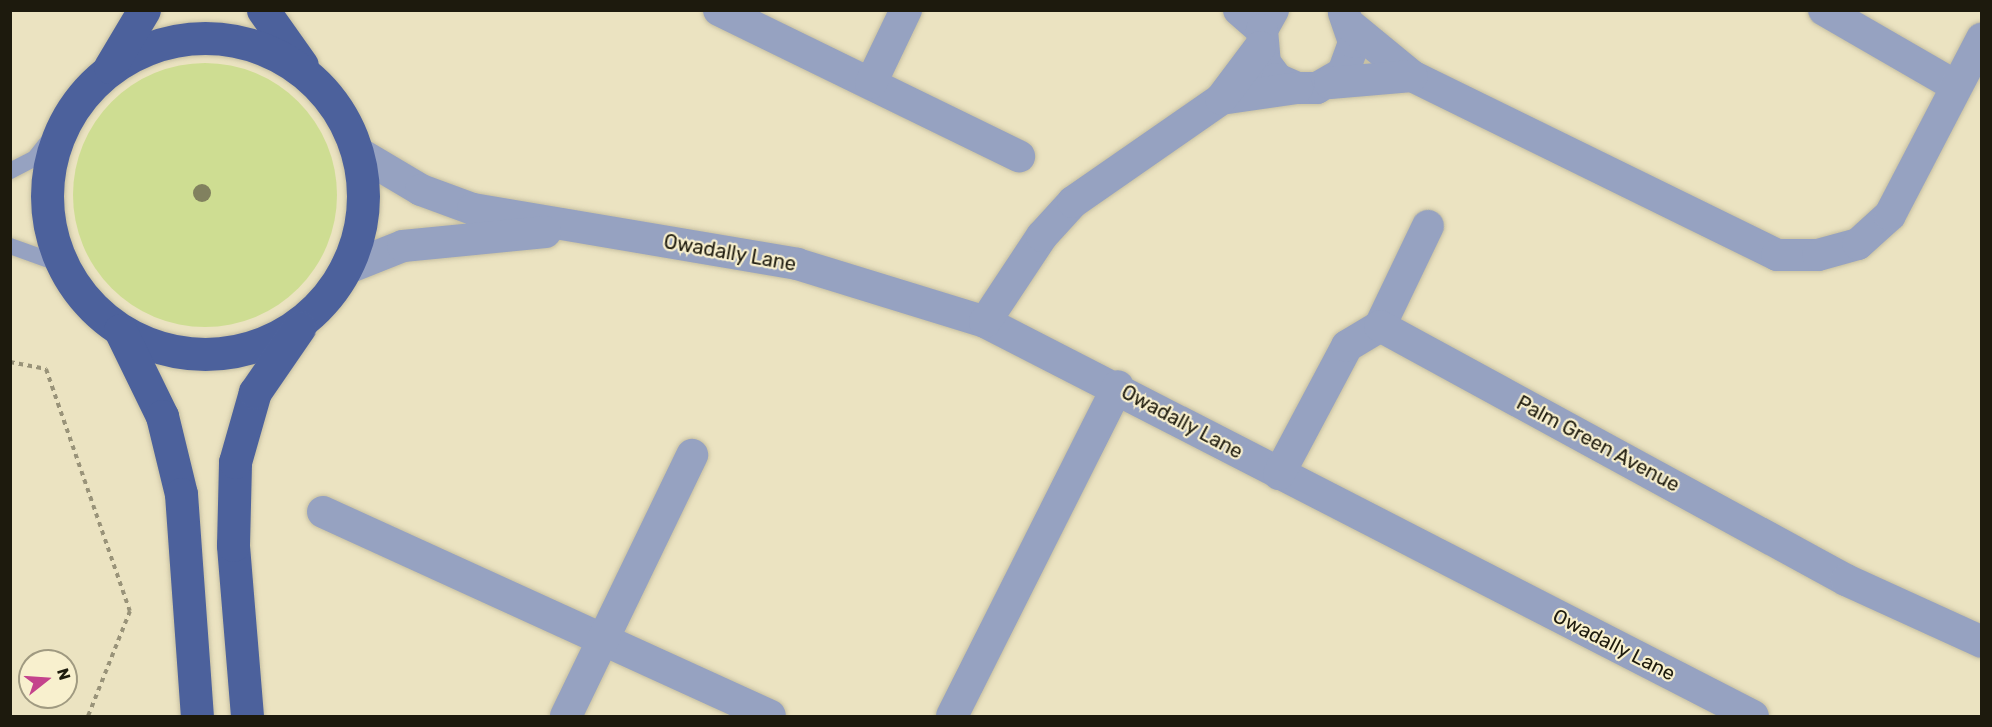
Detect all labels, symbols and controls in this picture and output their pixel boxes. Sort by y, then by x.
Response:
street label: Owadally Lane [662,230,798,276]
street label: Owadally Lane [1117,380,1247,464]
street label: Palm Green Avenue [1512,391,1684,497]
street label: Owadally Lane [1549,604,1679,686]
north arrow [18,649,78,709]
text: N [53,666,75,682]

